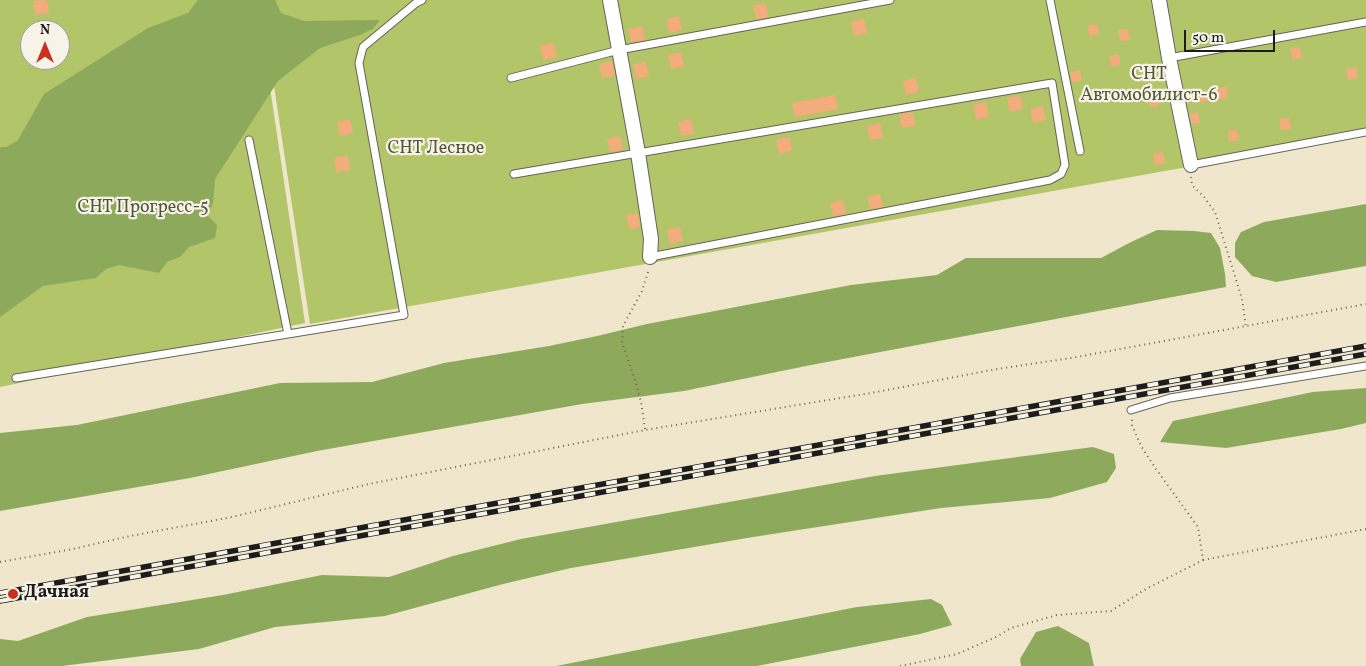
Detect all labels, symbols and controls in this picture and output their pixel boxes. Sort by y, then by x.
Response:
north arrow [20,20,70,70]
scale bar [1186,20,1277,52]
text: N [40,21,50,40]
text: 50 m [1192,28,1224,49]
park label: СНТ Автомобилист-6 [1080,65,1218,108]
park label: СНТ Лесное [388,139,484,161]
park label: СНТ Прогресс-5 [77,198,209,220]
place label: Дачная [24,583,89,605]
marker: Дачная [6,587,20,601]

